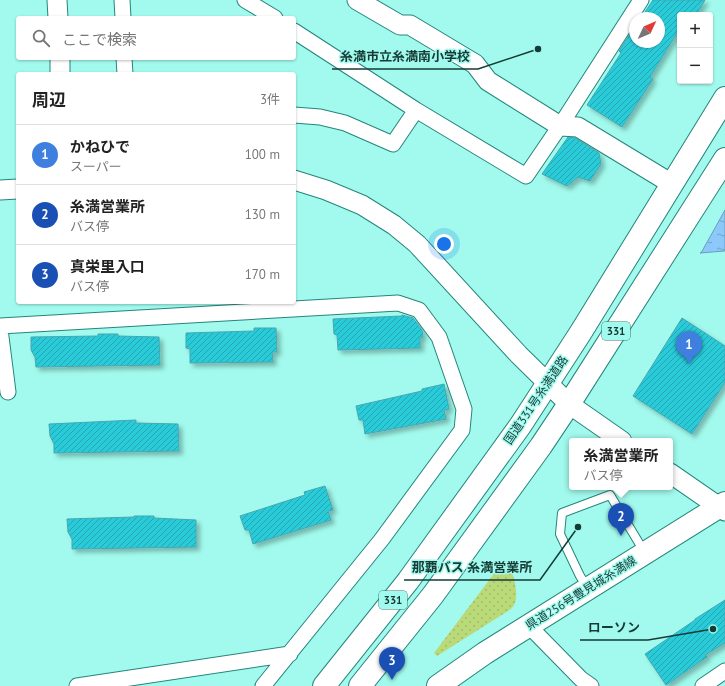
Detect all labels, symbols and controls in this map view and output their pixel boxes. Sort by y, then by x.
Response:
north arrow [629,12,665,48]
map controls [677,12,713,84]
button: + [677,12,713,48]
search box [16,16,296,60]
icon: search [30,27,52,49]
text: ここで検索 [62,30,137,49]
callout: 糸満市立糸満南小学校 [332,44,478,69]
text: 糸満市立糸満南小学校 [340,48,470,65]
button: − [677,48,713,84]
text: 周辺 [32,89,66,111]
text: 3件 [260,91,280,108]
text: かねひで [70,137,130,156]
text: 1 [41,146,49,163]
text: 100 m [245,146,280,163]
text: スーパー [70,158,122,175]
text: 糸満営業所 [70,197,145,216]
text: 2 [41,206,49,223]
text: 130 m [245,206,280,223]
text: バス停 [70,218,109,235]
your location [434,234,454,254]
text: 真栄里入口 [70,257,145,276]
text: 3 [41,266,49,283]
text: 170 m [245,266,280,283]
text: バス停 [70,278,109,295]
road number: 331 [602,322,630,340]
pin: 1 [676,331,702,364]
street label: 国道331号糸満道路 [500,353,571,447]
popup [569,438,673,490]
text: 糸満営業所 [583,446,659,465]
text: バス停 [583,467,623,484]
pin: 2 [608,503,634,536]
street label: 県道256号豊見城糸満線 [523,552,639,633]
callout: 那覇バス 糸満営業所 [404,555,540,580]
text: 那覇バス 糸満営業所 [412,559,532,576]
road number: 331 [379,591,407,609]
callout: ローソン [580,615,648,640]
text: ローソン [588,619,640,636]
pin: 3 [379,647,405,680]

